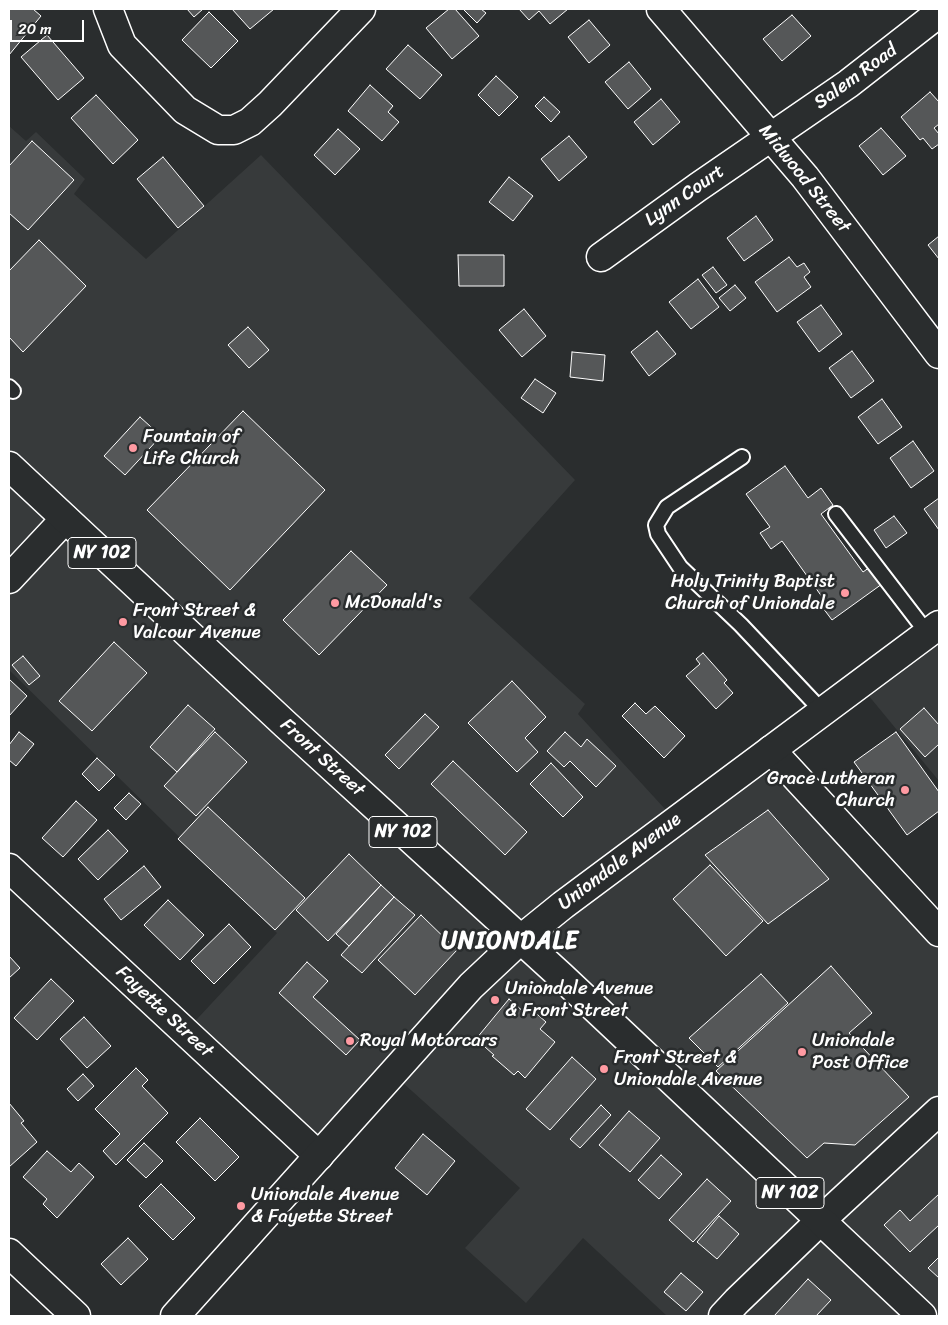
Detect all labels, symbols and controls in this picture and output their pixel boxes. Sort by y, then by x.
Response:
scale bar [12,10,86,42]
text: 20 m [18,16,52,42]
street label: Salem Road [810,39,902,115]
street label: Midwood Street [753,120,855,238]
street label: Lynn Court [641,160,729,232]
place label: Fountain of Life Church [143,426,240,470]
marker: Fountain of Life Church [127,442,139,454]
road number: NY 102 [68,538,136,568]
place label: Holy Trinity Baptist Church of Uniondale [665,571,835,615]
marker: Holy Trinity Baptist Church of Uniondale [839,587,851,599]
place label: McDonald's [345,592,442,614]
marker: McDonald's [329,597,341,609]
place label: Front Street & Valcour Avenue [133,600,261,644]
marker: Front Street & Valcour Avenue [117,616,129,628]
street label: Front Street [275,714,369,802]
place label: Grace Lutheran Church [767,768,895,812]
marker: Grace Lutheran Church [899,784,911,796]
street label: Uniondale Avenue [554,808,686,916]
road number: NY 102 [369,816,437,848]
district label: UNIONDALE [441,928,579,956]
street label: Fayette Street [111,961,217,1063]
place label: Uniondale Avenue & Front Street [505,978,653,1022]
marker: Uniondale Avenue & Front Street [489,994,501,1006]
place label: Royal Motorcars [360,1030,497,1052]
place label: Uniondale Post Office [812,1030,909,1074]
marker: Royal Motorcars [344,1035,356,1047]
marker: Uniondale Post Office [796,1046,808,1058]
place label: Front Street & Uniondale Avenue [614,1047,762,1091]
marker: Front Street & Uniondale Avenue [598,1063,610,1075]
road number: NY 102 [756,1178,824,1208]
place label: Uniondale Avenue & Fayette Street [251,1184,399,1228]
marker: Uniondale Avenue & Fayette Street [235,1200,247,1212]

